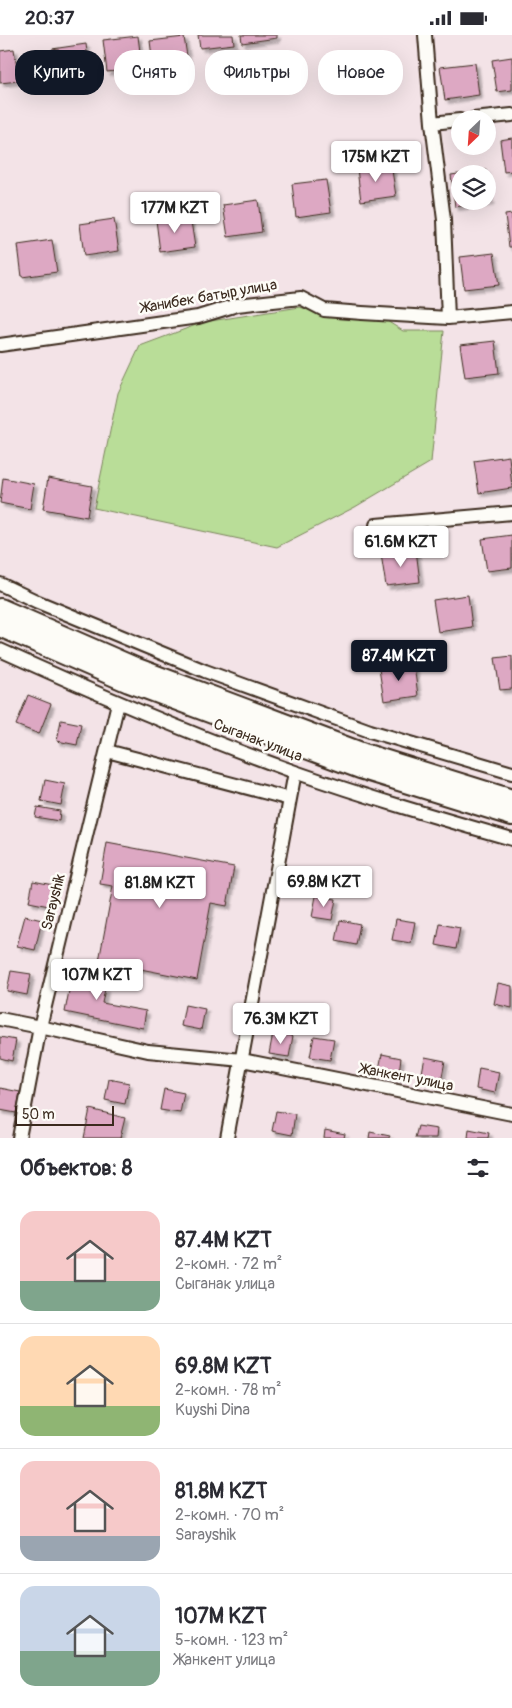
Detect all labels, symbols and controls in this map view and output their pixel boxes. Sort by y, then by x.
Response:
text: 20:37 [25,6,74,30]
chip: Купить [15,50,104,95]
chip: Снять [114,50,195,95]
chip: Фильтры [205,50,308,95]
chip: Новое [318,50,403,95]
north arrow [451,110,496,155]
map controls [451,110,496,210]
pin: 175M KZT [324,141,428,183]
text: 175M KZT [342,147,410,167]
button: layers [451,165,496,210]
pin: 177M KZT [123,191,227,234]
text: 177M KZT [141,198,209,218]
street label: Жанибек батыр улица [138,275,278,318]
pin: 61.6M KZT [344,525,458,568]
text: 61.6M KZT [365,532,437,552]
pin: 87.4M KZT [342,639,456,682]
text: 87.4M KZT [362,646,436,666]
street label: Сыганак улица [211,715,305,766]
pin: 69.8M KZT [267,865,381,908]
pin: 81.8M KZT [103,867,217,909]
street label: Sarayshik [37,871,70,932]
text: 69.8M KZT [287,872,361,892]
text: 81.8M KZT [125,873,195,893]
pin: 107M KZT [45,959,149,1001]
text: 107M KZT [62,965,132,985]
pin: 76.3M KZT [224,1003,338,1045]
text: 76.3M KZT [244,1009,318,1029]
street label: Жанкент улица [357,1059,455,1096]
scale bar [15,1103,114,1126]
text: 50 m [22,1106,55,1123]
icon: filters [464,1154,492,1182]
text: Объектов: 8 [20,1155,132,1182]
text: 87.4M KZT [175,1227,272,1254]
icon: home [60,1231,120,1291]
text: 2-комн. · 72 m² [175,1254,282,1274]
text: Сыганак улица [175,1274,275,1294]
text: 69.8M KZT [175,1353,272,1380]
icon: home [60,1356,120,1416]
text: 2-комн. · 78 m² [175,1380,281,1400]
text: Kuyshi Dina [175,1400,250,1420]
text: 81.8M KZT [175,1478,267,1505]
icon: home [60,1481,120,1541]
text: 2-комн. · 70 m² [175,1505,284,1525]
text: Sarayshik [175,1525,236,1545]
text: 107M KZT [175,1603,267,1630]
icon: home [60,1606,120,1666]
text: 5-комн. · 123 m² [175,1630,288,1650]
text: Жанкент улица [175,1650,275,1670]

